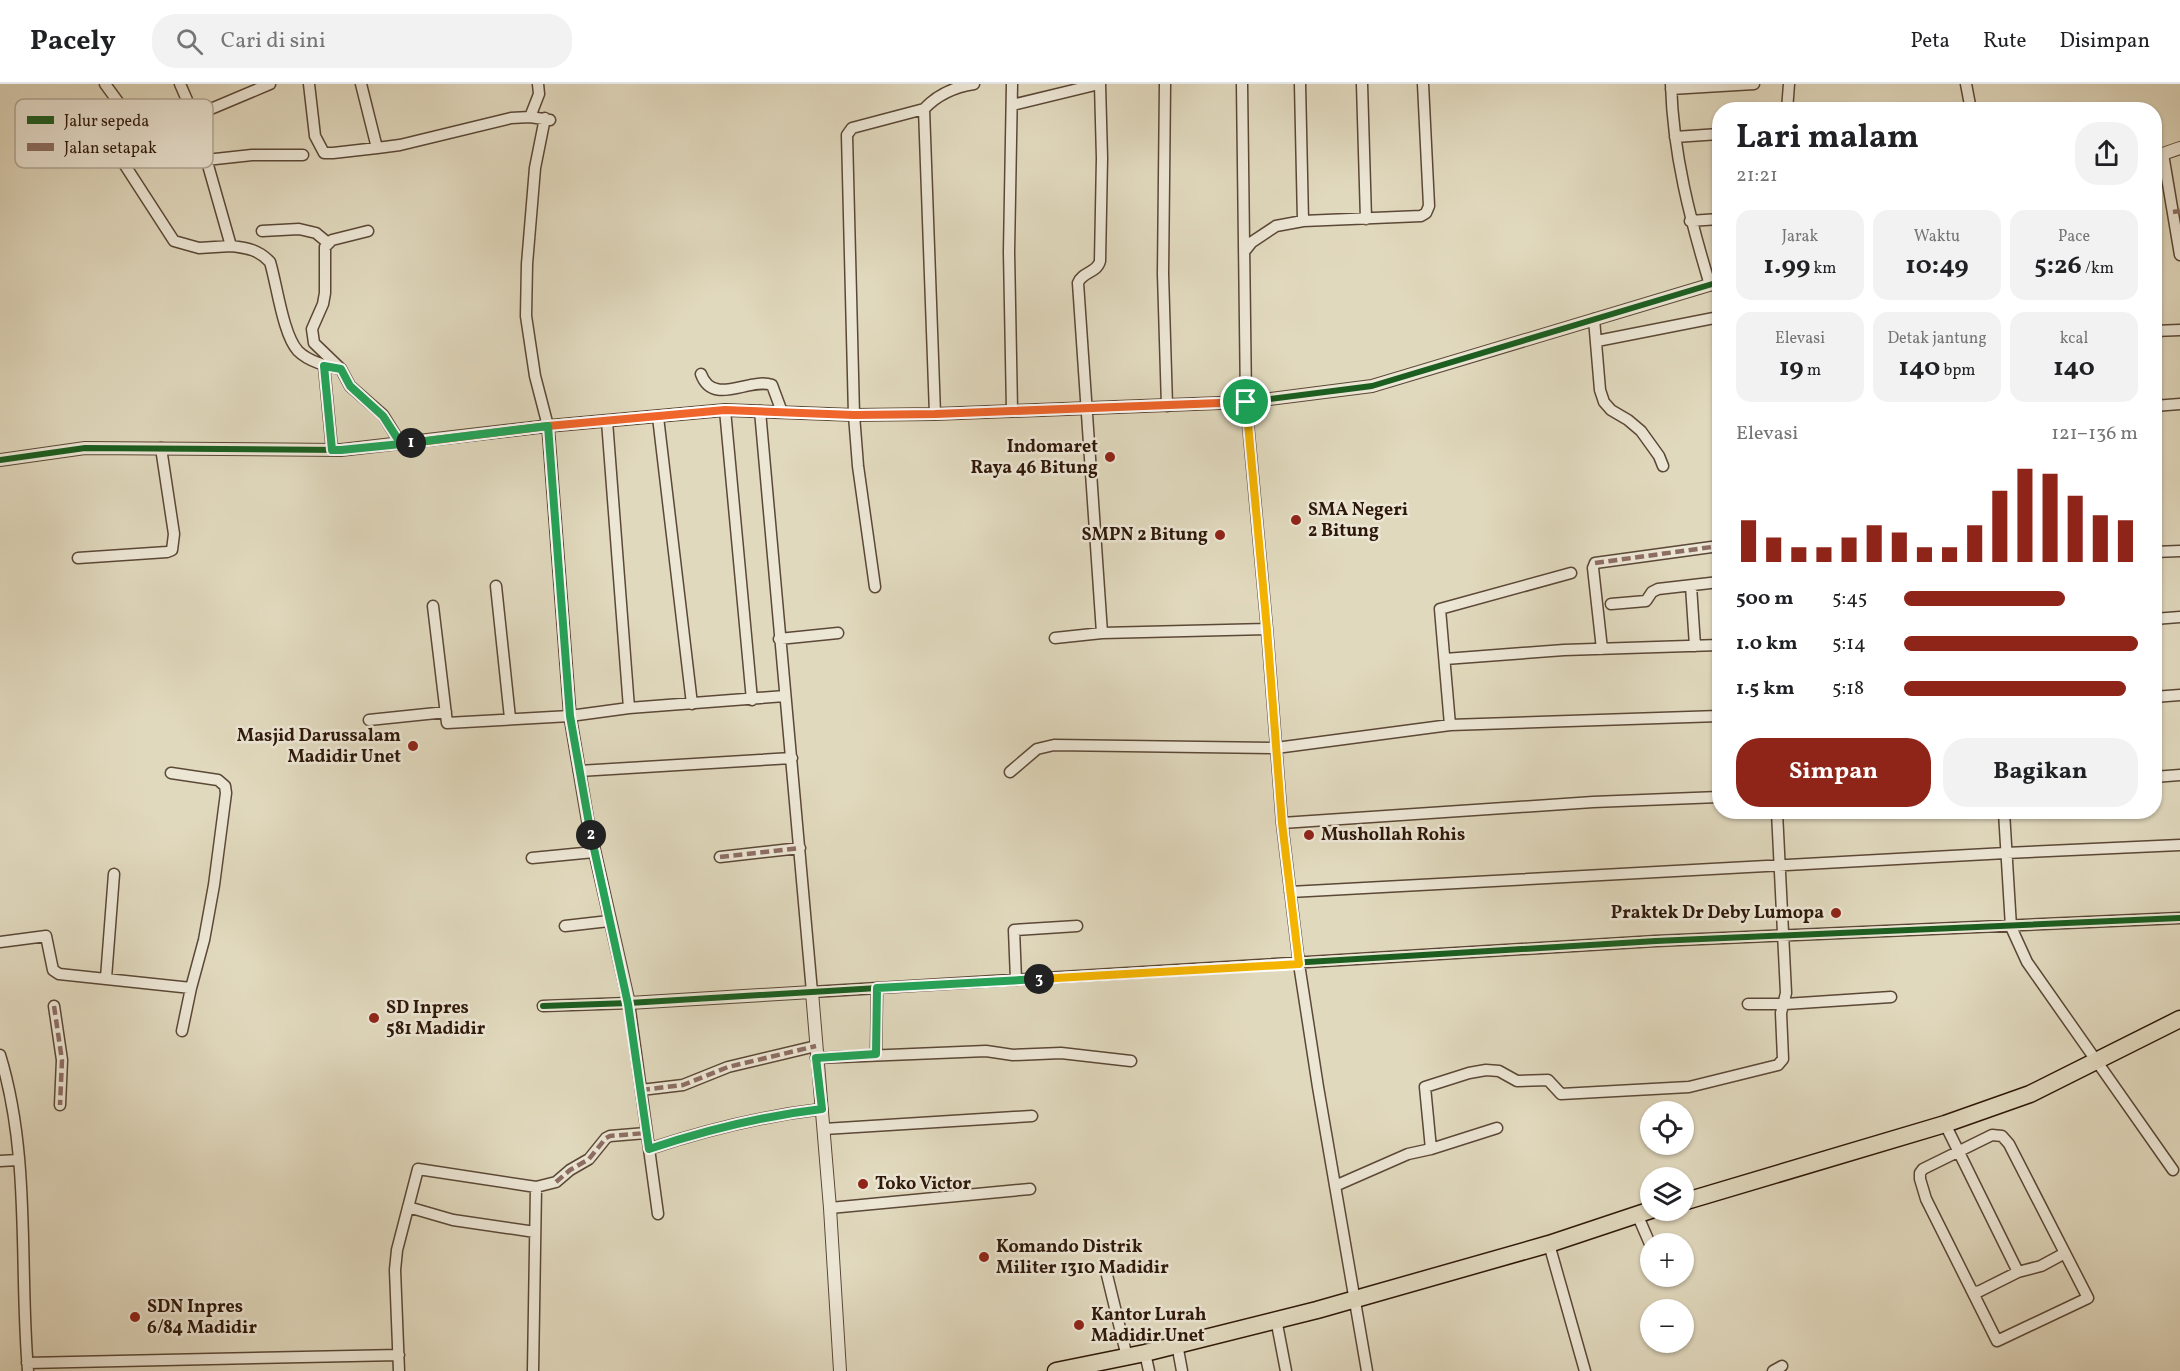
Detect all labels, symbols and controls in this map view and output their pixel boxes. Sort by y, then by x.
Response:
search box [152,14,572,68]
text: Pacely [30,22,116,61]
icon: search [173,25,206,58]
text: Cari di sini [221,26,326,57]
text: Peta [1911,27,1950,56]
text: Rute [1983,27,2026,56]
text: Disimpan [2059,27,2150,56]
legend [15,99,213,168]
text: Jalur sepeda [64,111,149,133]
text: Lari malam [1736,116,1919,162]
button: share [2075,122,2138,185]
text: Jalan setapak [64,138,157,160]
text: 21:21 [1736,162,1778,190]
text: Jarak [1782,226,1818,248]
text: Waktu [1914,226,1960,248]
text: Pace [2058,226,2090,248]
text: 1.99 [1764,248,1810,284]
text: 10:49 [1905,248,1969,284]
text: 5:26 [2034,248,2082,284]
text: km [1810,258,1836,280]
text: /km [2082,258,2114,280]
text: Elevasi [1775,328,1825,350]
text: Detak jantung [1887,328,1987,350]
text: kcal [2060,328,2088,350]
text: 19 [1779,350,1804,386]
text: 140 [1899,350,1940,386]
text: 140 [2053,350,2095,386]
text: m [1804,360,1821,382]
text: bpm [1940,360,1976,382]
pin [1220,376,1271,427]
icon: arrive [1229,385,1262,418]
text: Elevasi [1736,420,1798,448]
text: 121–136 m [2051,420,2138,448]
pin: 1 [396,428,426,458]
text: 1 [408,432,414,454]
place label: Indomaret Raya 46 Bitung [971,435,1098,481]
marker: Indomaret Raya 46 Bitung [1103,450,1117,464]
place label: SMA Negeri 2 Bitung [1308,498,1408,544]
marker: SMA Negeri 2 Bitung [1289,513,1303,527]
place label: SMPN 2 Bitung [1082,523,1208,548]
marker: SMPN 2 Bitung [1213,528,1227,542]
text: 500 m [1736,585,1794,613]
text: 5:45 [1832,585,1867,613]
text: 1.0 km [1736,630,1798,658]
text: 5:14 [1832,630,1866,658]
text: 1.5 km [1736,675,1795,703]
text: 5:18 [1832,675,1864,703]
place label: Masjid Darussalam Madidir Unet [237,724,401,770]
button: Simpan [1736,738,1931,807]
button: Bagikan [1943,738,2138,807]
marker: Masjid Darussalam Madidir Unet [406,739,420,753]
pin: 2 [576,820,606,850]
place label: Mushollah Rohis [1321,823,1465,848]
text: 2 [587,824,595,846]
marker: Mushollah Rohis [1302,828,1316,842]
place label: Praktek Dr Deby Lumopa [1611,901,1824,926]
marker: Praktek Dr Deby Lumopa [1829,906,1843,920]
pin: 3 [1024,964,1054,994]
text: 3 [1035,968,1043,990]
place label: SD Inpres 581 Madidir [386,996,486,1042]
marker: SD Inpres 581 Madidir [367,1011,381,1025]
map controls [1640,1101,1694,1353]
button: locate [1640,1101,1694,1155]
button: layers [1640,1167,1694,1221]
place label: Toko Victor [875,1172,972,1197]
marker: Toko Victor [856,1177,870,1191]
button: + [1640,1233,1694,1287]
place label: Komando Distrik Militer 1310 Madidir [996,1235,1169,1281]
marker: Komando Distrik Militer 1310 Madidir [977,1250,991,1264]
place label: SDN Inpres 6/84 Madidir [147,1295,257,1341]
button: − [1640,1299,1694,1353]
place label: Kantor Lurah Madidir Unet [1091,1303,1207,1349]
marker: SDN Inpres 6/84 Madidir [128,1310,142,1324]
marker: Kantor Lurah Madidir Unet [1072,1318,1086,1332]

